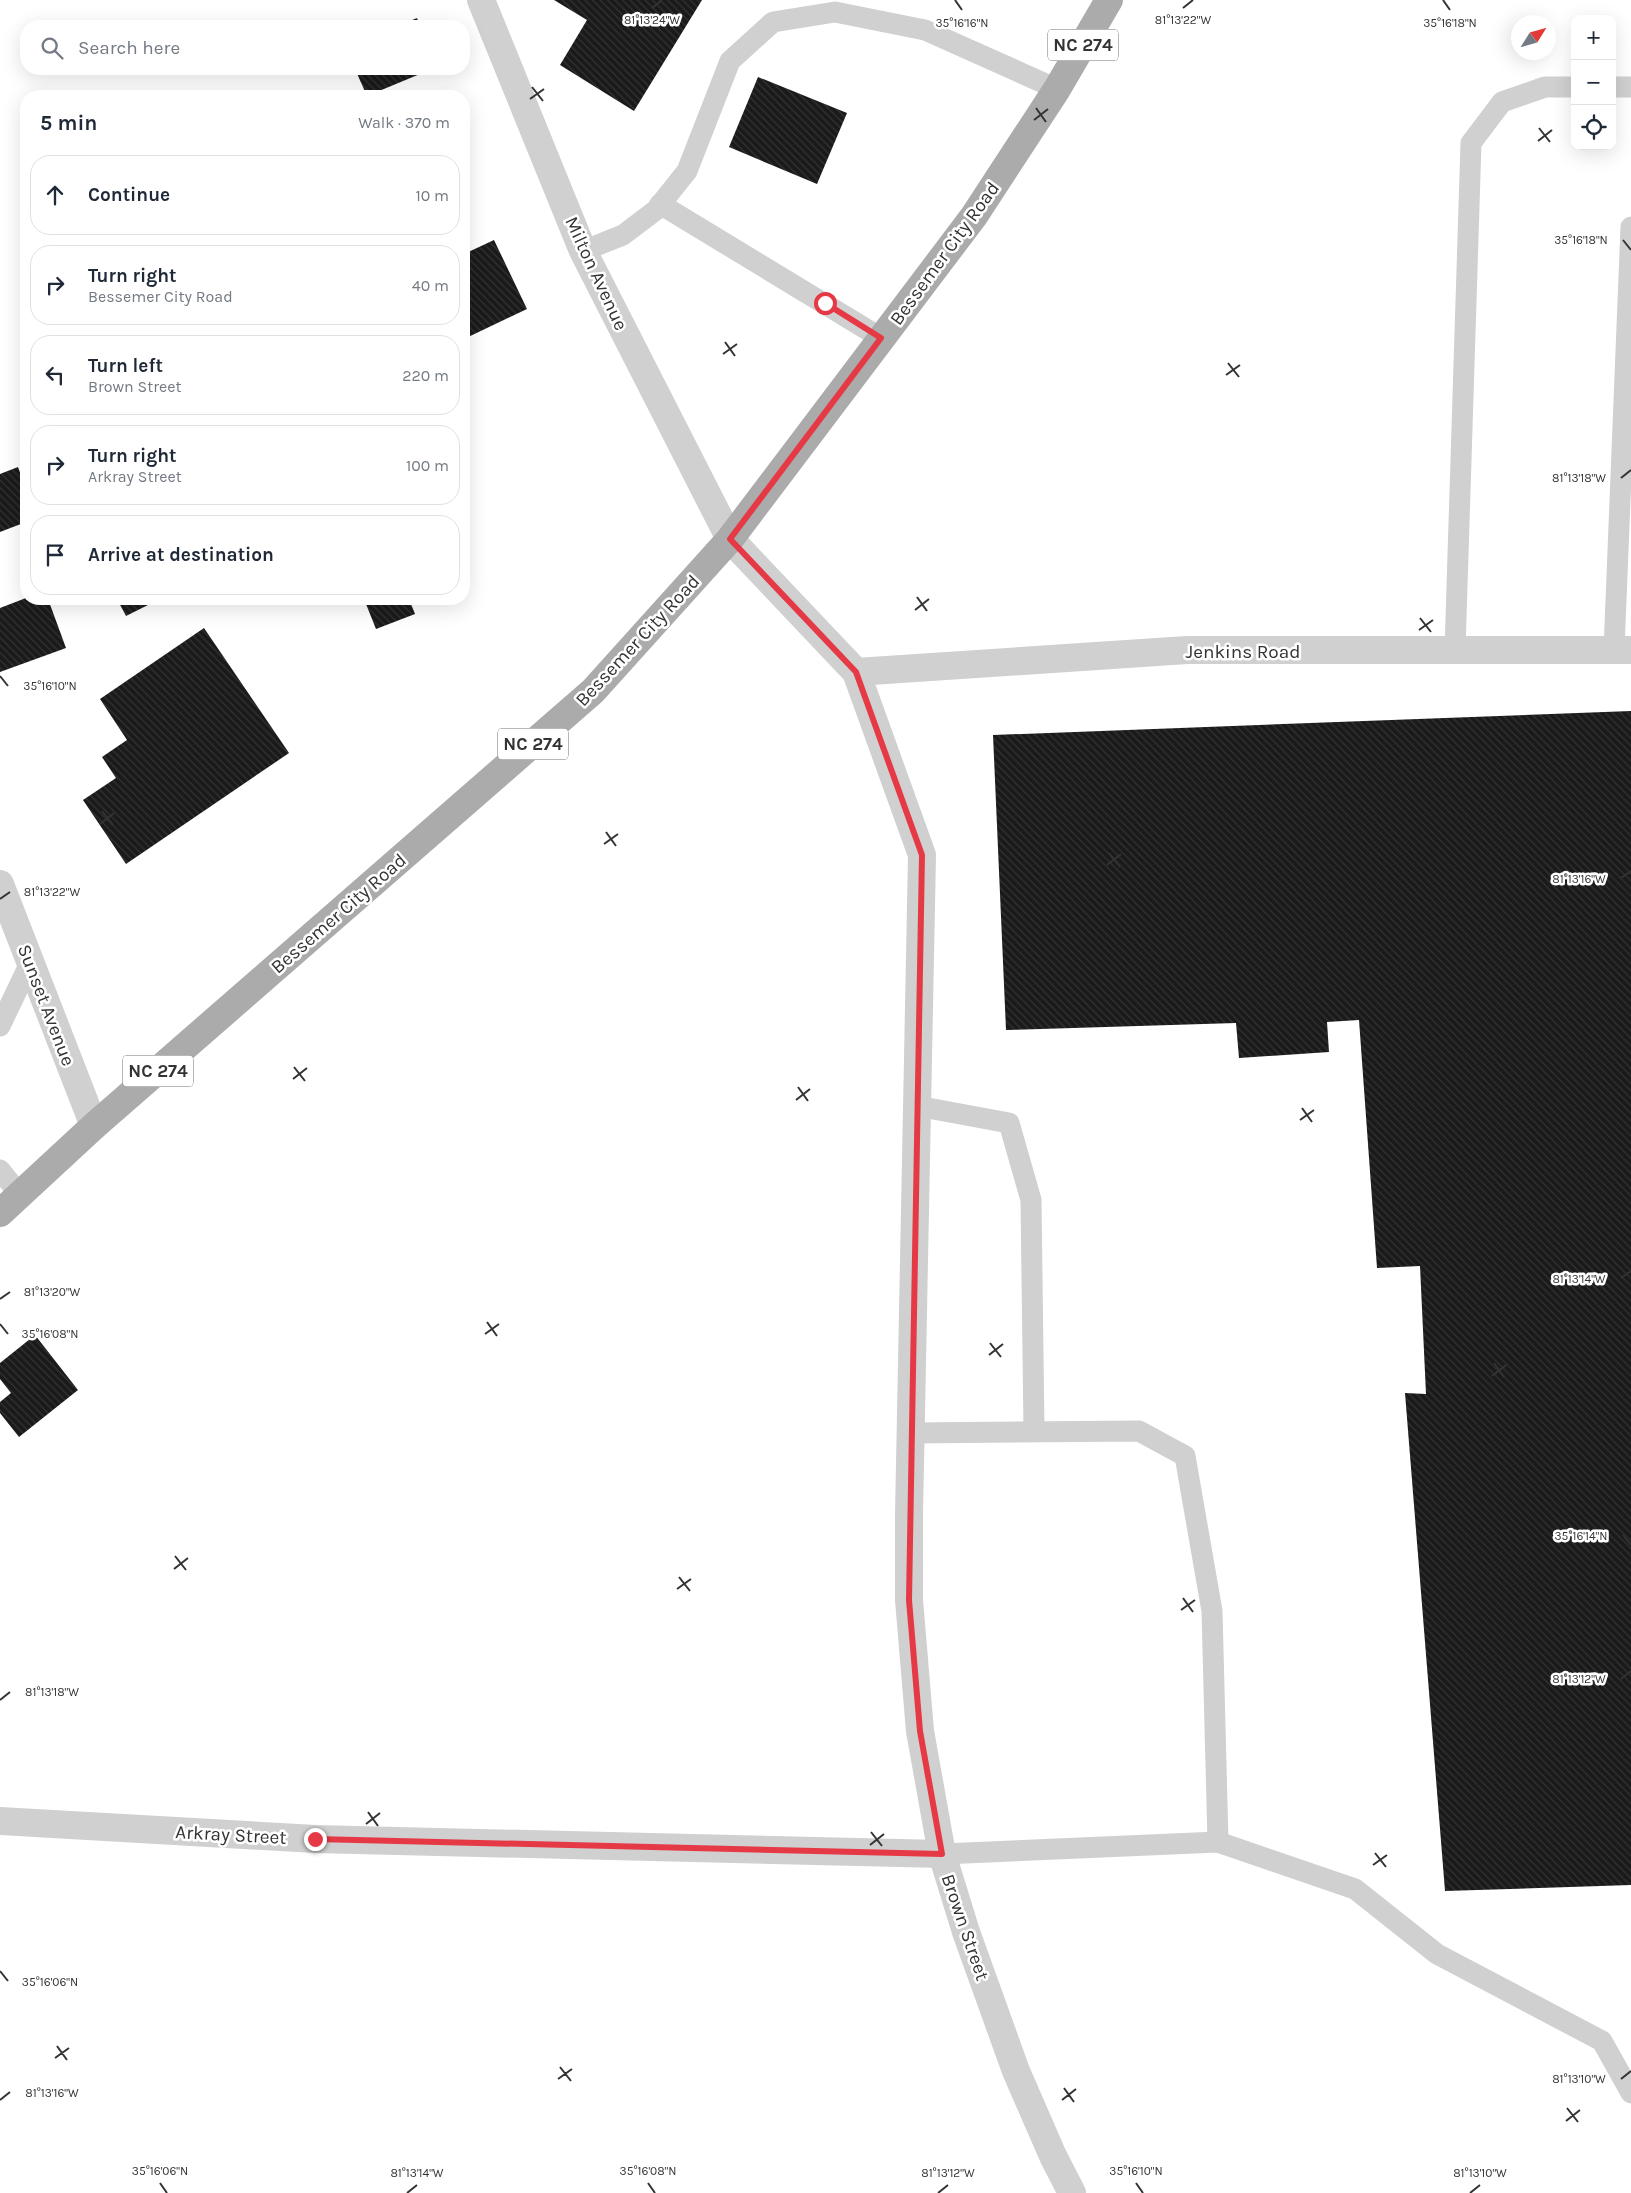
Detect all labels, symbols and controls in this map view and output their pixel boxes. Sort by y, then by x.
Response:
text: 81°13'24"W [624,13,680,27]
text: 81°13'22"W [1155,13,1211,27]
north arrow [1511,15,1556,60]
map controls [1571,15,1616,150]
button: + [1571,15,1616,60]
text: 35°16'16"N [935,16,989,30]
text: 35°16'18"N [1423,16,1477,30]
search box [20,20,470,75]
road number: NC 274 [1048,30,1118,60]
icon: search [38,34,66,62]
text: Search here [78,37,180,59]
button: − [1571,60,1616,105]
button: locate [1571,105,1616,150]
text: 5 min [40,111,97,135]
text: Walk · 370 m [358,113,450,132]
street label: Bessemer City Road [885,178,1004,330]
icon: ahead [41,181,69,209]
text: Continue [88,184,170,206]
text: 10 m [415,186,449,205]
street label: Milton Avenue [560,213,632,334]
text: 35°16'18"N [1554,233,1608,247]
text: Turn right [88,265,177,287]
icon: right [41,271,69,299]
text: 40 m [412,276,449,295]
text: Bessemer City Road [88,287,233,306]
route start [814,292,837,315]
text: Turn left [88,355,163,377]
icon: left [41,361,69,389]
text: 220 m [402,366,449,385]
text: Brown Street [88,377,181,396]
text: Turn right [88,445,177,467]
icon: right [41,451,69,479]
text: 100 m [406,456,449,475]
text: Arkray Street [88,467,182,486]
text: 81°13'18"W [1552,471,1606,485]
icon: arrive [41,541,69,569]
text: Arrive at destination [88,544,274,566]
street label: Bessemer City Road [571,570,704,711]
street label: Jenkins Road [1186,641,1300,663]
text: 35°16'10"N [23,679,77,693]
road number: NC 274 [498,729,568,760]
street label: Bessemer City Road [267,849,411,978]
text: 81°13'16"W [1552,872,1606,886]
text: 81°13'22"W [24,885,80,899]
street label: Sunset Avenue [13,941,79,1069]
road number: NC 274 [123,1056,193,1086]
text: 81°13'14"W [1552,1272,1606,1286]
text: 81°13'20"W [24,1285,81,1299]
text: 35°16'08"N [22,1327,78,1341]
text: 35°16'14"N [1555,1529,1607,1543]
text: 81°13'12"W [1552,1672,1606,1686]
text: 81°13'18"W [25,1685,79,1699]
street label: Arkray Street [175,1821,287,1849]
route end [304,1828,327,1851]
street label: Brown Street [937,1871,994,1983]
text: 35°16'06"N [22,1975,78,1989]
text: 81°13'10"W [1552,2072,1606,2086]
text: 81°13'16"W [25,2086,79,2100]
text: 35°16'06"N [132,2164,188,2178]
text: 35°16'08"N [620,2164,676,2178]
text: 35°16'10"N [1109,2164,1163,2178]
text: 81°13'14"W [390,2166,444,2180]
text: 81°13'12"W [921,2166,975,2180]
text: 81°13'10"W [1453,2166,1507,2180]

